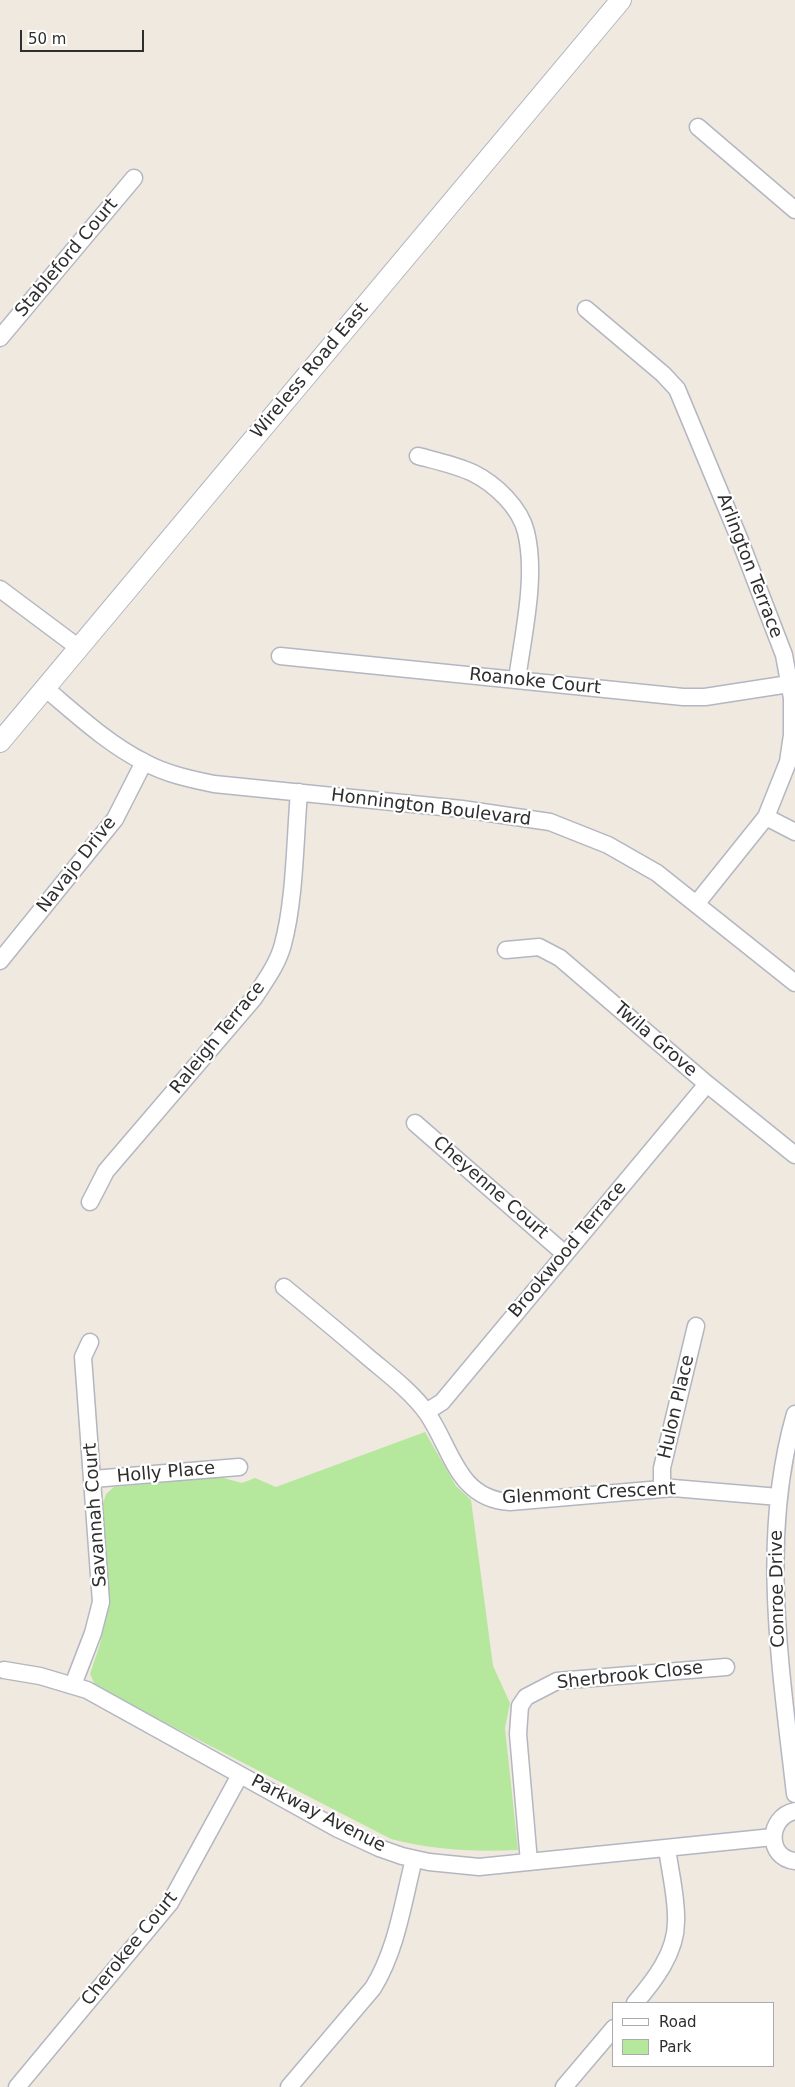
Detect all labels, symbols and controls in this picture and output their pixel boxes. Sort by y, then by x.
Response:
scale bar [22,20,146,52]
text: 50 m [28,30,66,48]
street label: Stableford Court [11,194,123,322]
street label: Wireless Road East [247,299,373,443]
street label: Arlington Terrace [711,491,787,641]
street label: Roanoke Court [468,664,602,700]
street label: Honnington Boulevard [330,785,532,831]
street label: Navajo Drive [33,813,121,917]
street label: Raleigh Terrace [166,977,270,1099]
street label: Twila Grove [609,998,701,1082]
street label: Cheyenne Court [428,1132,552,1244]
street label: Brookwood Terrace [505,1177,631,1323]
street label: Hulon Place [655,1353,699,1461]
street label: Savannah Court [80,1442,112,1588]
street label: Holly Place [116,1458,216,1488]
street label: Glenmont Crescent [502,1479,676,1509]
street label: Conroe Drive [766,1530,790,1648]
street label: Sherbrook Close [556,1658,704,1694]
street label: Parkway Avenue [247,1771,389,1857]
street label: Cherokee Court [78,1888,182,2010]
legend [612,2002,775,2067]
text: Road [659,2013,697,2031]
text: Park [659,2038,691,2056]

